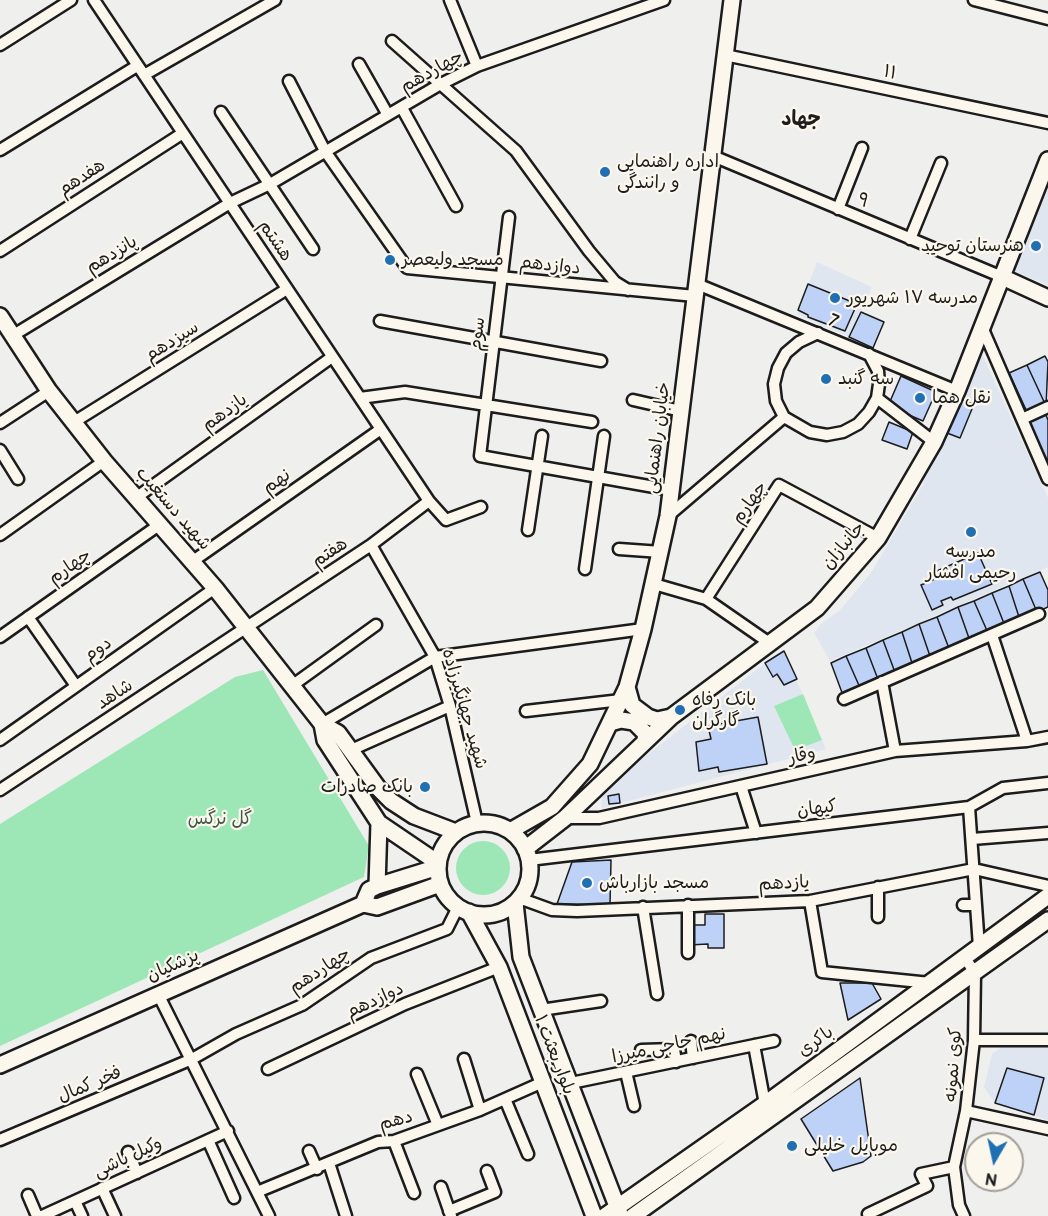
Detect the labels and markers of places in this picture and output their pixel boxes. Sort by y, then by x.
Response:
place label: اداره راهنمایی و رانندگی [617,151,719,194]
marker: اداره راهنمایی و رانندگی [598,165,612,179]
place label: هنرستان توحید [921,235,1024,257]
marker: هنرستان توحید [1029,239,1043,253]
place label: مسجد ولیعصر [402,249,504,271]
marker: مسجد ولیعصر [383,253,397,267]
place label: مدرسه ۱۷ شهریور [847,287,978,309]
marker: مدرسه ۱۷ شهریور [828,291,842,305]
place label: سه گنبد [838,368,894,390]
marker: سه گنبد [819,372,833,386]
place label: نقل هما [932,387,991,409]
marker: نقل هما [913,391,927,405]
marker: مدرسه رحیمی افشار [964,525,978,539]
place label: مدرسه رحیمی افشار [926,541,1016,584]
place label: بانک رفاه گارگران [692,689,756,732]
marker: بانک رفاه گارگران [673,703,687,717]
place label: بانک صادرات [321,776,413,798]
marker: بانک صادرات [418,780,432,794]
place label: مسجد بازارباش [599,872,709,894]
marker: مسجد بازارباش [580,876,594,890]
place label: موبایل خلیلی [804,1135,898,1157]
marker: موبایل خلیلی [785,1139,799,1153]

